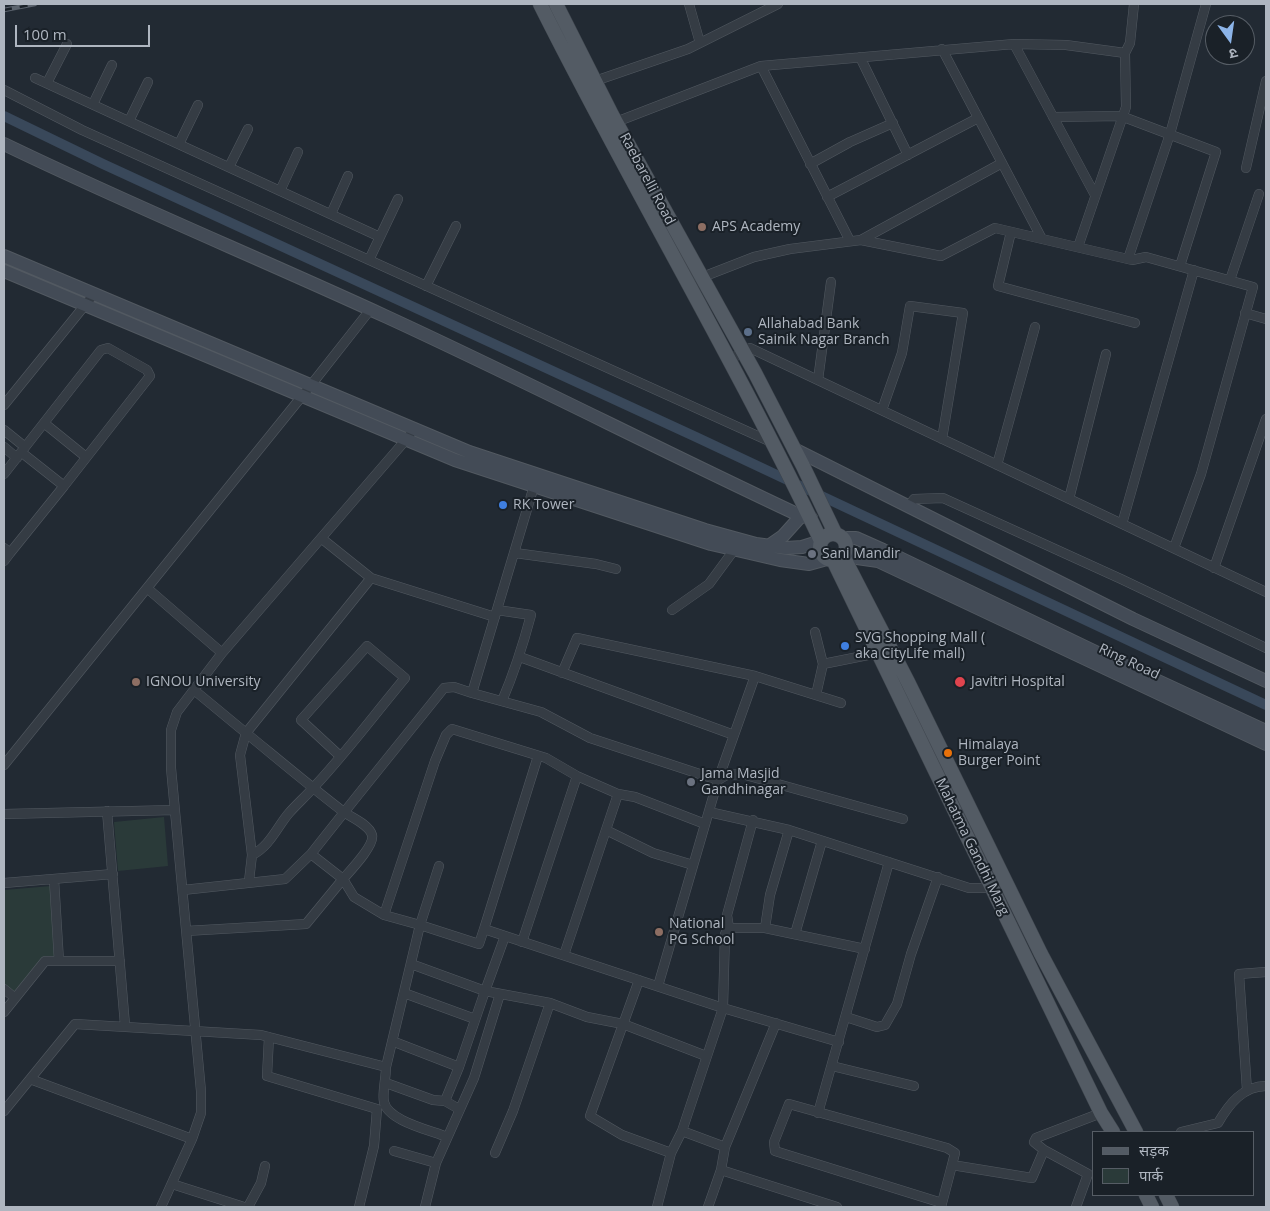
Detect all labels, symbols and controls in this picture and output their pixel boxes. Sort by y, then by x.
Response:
scale bar [18,15,152,47]
north arrow [1205,15,1255,65]
text: 100 m [23,24,67,44]
text: उ [1227,44,1240,64]
street label: Raebarelli Road [616,130,678,228]
place label: APS Academy [712,219,800,235]
marker: APS Academy [696,221,708,233]
place label: Allahabad Bank Sainik Nagar Branch [758,316,890,348]
marker: Allahabad Bank Sainik Nagar Branch [742,326,754,338]
place label: RK Tower [513,497,574,513]
marker: RK Tower [497,499,509,511]
place label: Sani Mandir [822,546,900,562]
marker: Sani Mandir [806,548,818,560]
place label: SVG Shopping Mall ( aka CityLife mall) [855,630,985,662]
marker: SVG Shopping Mall ( aka CityLife mall) [839,640,851,652]
street label: Ring Road [1096,641,1162,683]
place label: IGNOU University [146,674,260,690]
place label: Javitri Hospital [971,674,1065,690]
marker: Javitri Hospital [953,675,967,689]
marker: IGNOU University [130,676,142,688]
place label: Himalaya Burger Point [958,737,1040,770]
marker: Himalaya Burger Point [942,747,954,759]
place label: Jama Masjid Gandhinagar [701,766,786,799]
marker: Jama Masjid Gandhinagar [685,776,697,788]
street label: Mahatma Gandhi Marg [931,776,1013,918]
place label: National PG School [669,916,735,949]
marker: National PG School [653,926,665,938]
legend [1092,1131,1255,1196]
text: सड़क [1139,1140,1169,1160]
text: पार्क [1139,1165,1163,1185]

